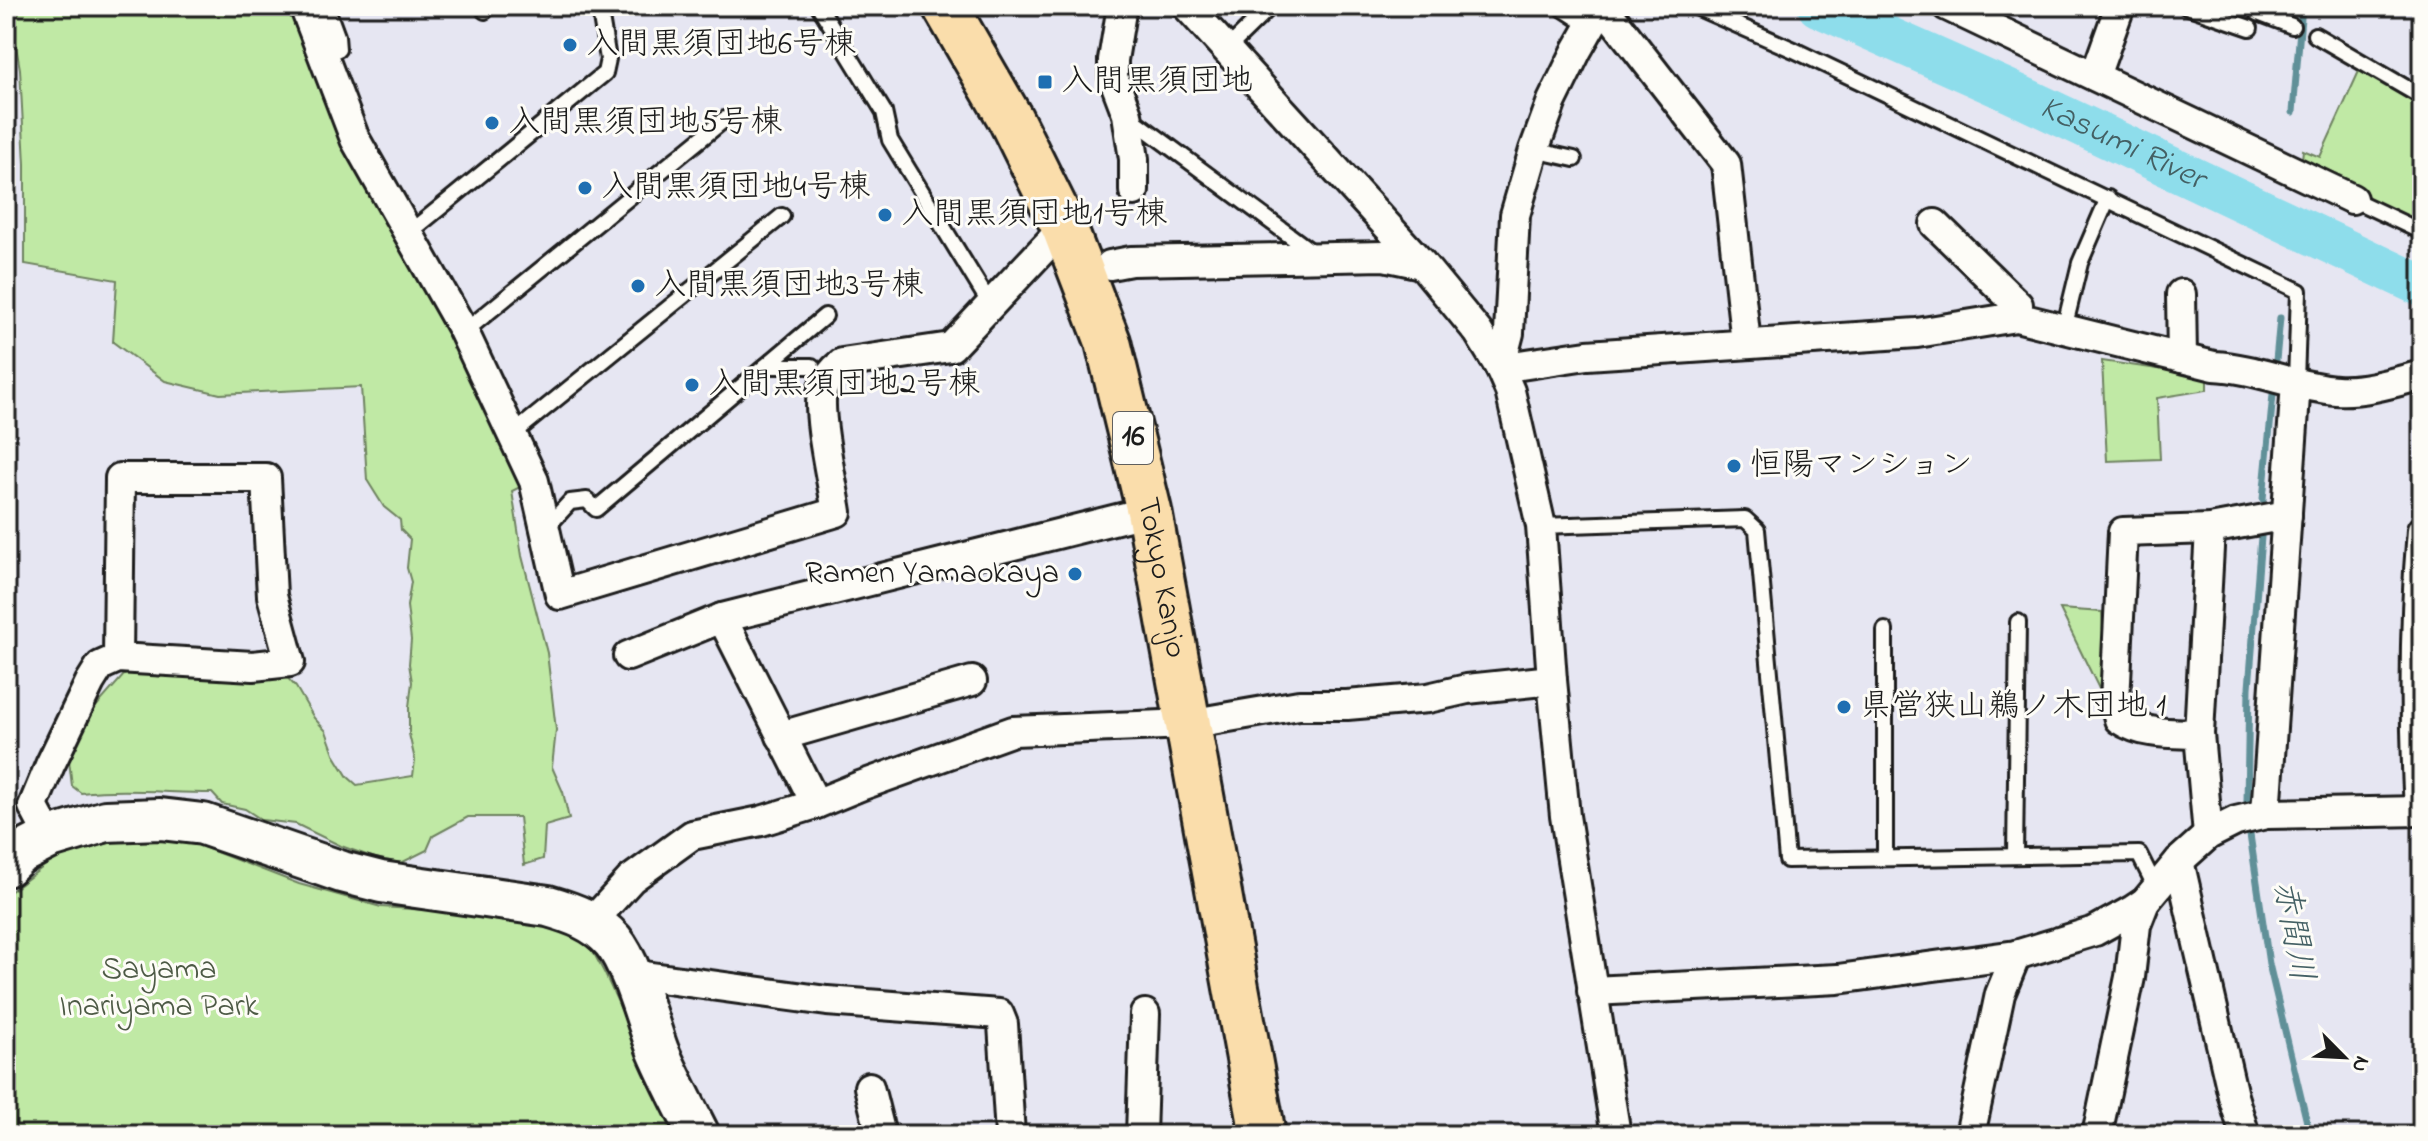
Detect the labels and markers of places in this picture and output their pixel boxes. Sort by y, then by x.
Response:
place label: 入間黒須団地6号棟 [586,22,856,69]
marker: 入間黒須団地6号棟 [561,36,579,54]
place label: 入間黒須団地 [1061,59,1253,106]
marker: 入間黒須団地 [1036,73,1054,91]
place label: 入間黒須団地5号棟 [508,100,782,147]
marker: 入間黒須団地5号棟 [483,114,501,132]
place label: 入間黒須団地4号棟 [601,165,870,212]
marker: 入間黒須団地4号棟 [576,179,594,197]
place label: 入間黒須団地1号棟 [901,192,1167,239]
marker: 入間黒須団地1号棟 [876,206,894,224]
place label: 入間黒須団地3号棟 [654,263,923,310]
marker: 入間黒須団地3号棟 [629,277,647,295]
place label: 入間黒須団地2号棟 [708,362,980,409]
marker: 入間黒須団地2号棟 [683,376,701,394]
place label: 恒陽マンション [1750,443,1973,490]
marker: 恒陽マンション [1725,457,1743,475]
place label: Ramen Yamaokaya [805,551,1059,598]
marker: Ramen Yamaokaya [1066,565,1084,583]
place label: 県営狭山鵜ノ木団地 1 [1860,684,2166,731]
marker: 県営狭山鵜ノ木団地 1 [1835,698,1853,716]

